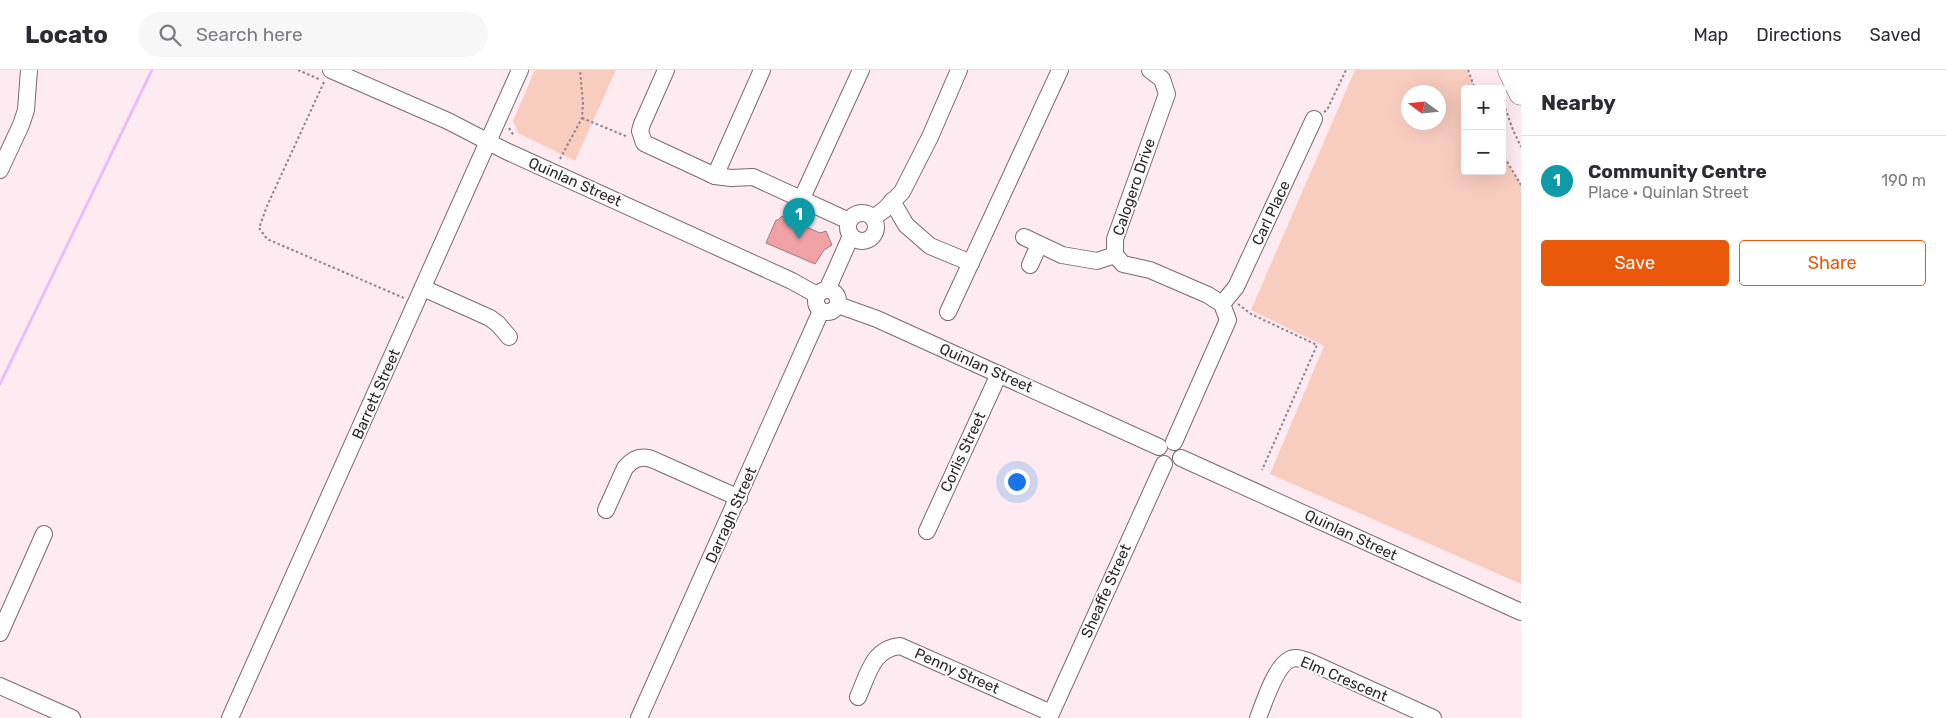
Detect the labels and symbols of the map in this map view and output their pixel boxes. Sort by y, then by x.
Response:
north arrow [1401,85,1446,130]
street label: Calogero Drive [1109,136,1159,238]
street label: Quinlan Street [526,153,624,211]
street label: Carl Place [1248,178,1294,248]
pin: 1 [783,198,815,239]
street label: Quinlan Street [937,339,1035,397]
street label: Barrett Street [348,346,404,442]
street label: Corlis Street [937,409,989,495]
street label: Darragh Street [702,464,760,566]
your location [1004,469,1030,495]
street label: Quinlan Street [1302,506,1400,564]
street label: Sheaffe Street [1077,541,1135,641]
street label: Penny Street [912,644,1002,698]
street label: Elm Crescent [1298,653,1390,705]

